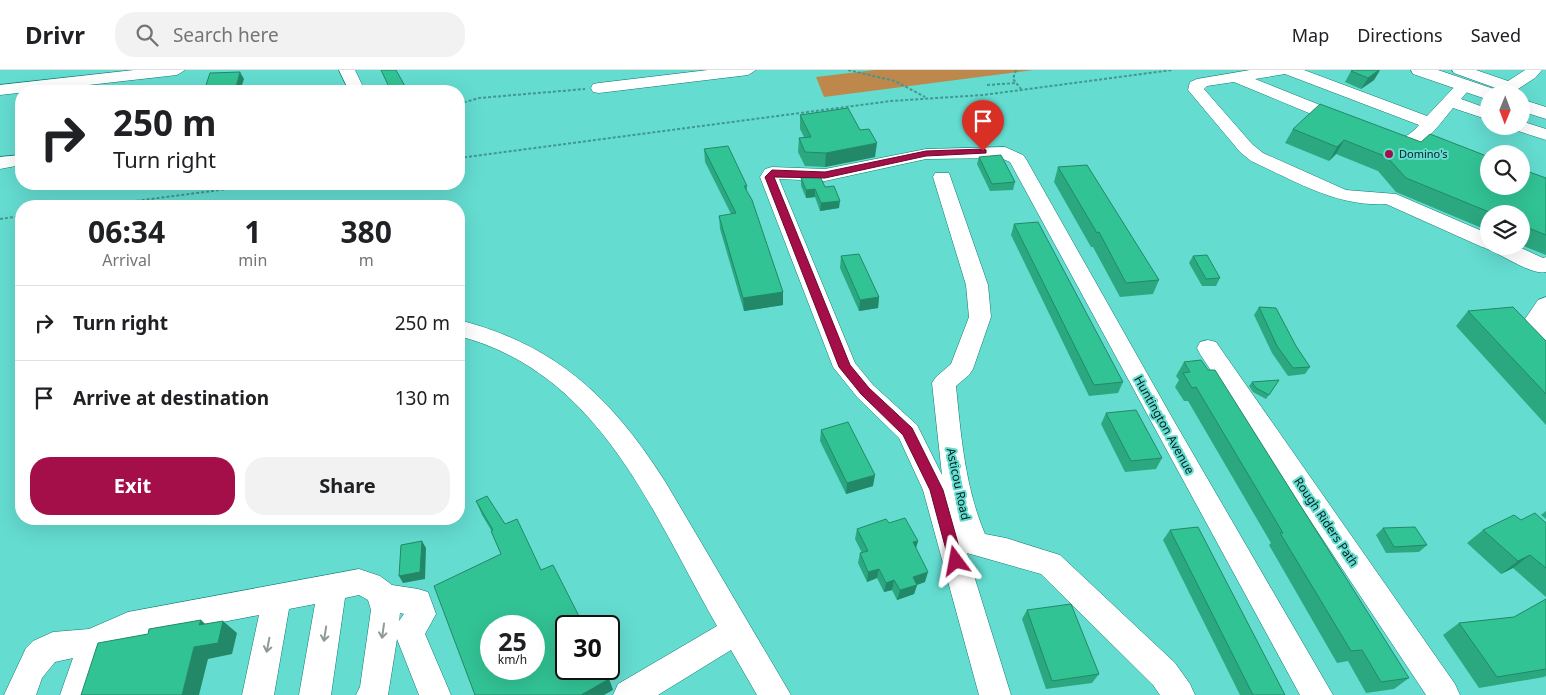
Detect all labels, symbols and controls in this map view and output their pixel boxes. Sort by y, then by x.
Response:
search box [115,12,465,57]
text: Drivr [25,18,85,51]
icon: search [133,21,161,49]
text: Search here [173,22,279,48]
text: Map [1292,23,1329,47]
text: Directions [1357,23,1443,47]
text: Saved [1471,23,1521,47]
north arrow [1480,85,1530,135]
map controls [1480,85,1530,255]
text: 250 m [113,99,216,146]
pin [962,100,1004,151]
icon: right [30,105,95,170]
icon: arrive [969,107,997,135]
text: Turn right [113,144,216,174]
button: search [1480,145,1530,195]
place label: Domino's [1399,146,1448,161]
marker: Domino's [1383,148,1395,160]
button: layers [1480,205,1530,255]
text: 06:34 [88,211,165,252]
text: 1 [244,211,261,252]
text: 380 [340,211,392,252]
text: Arrival [102,249,151,271]
text: min [238,249,267,271]
text: m [359,249,374,271]
icon: right [30,309,58,337]
text: Turn right [73,310,168,336]
text: 250 m [395,310,450,336]
street label: Huntington Avenue [1130,372,1199,477]
icon: arrive [30,384,58,412]
text: Arrive at destination [73,385,269,411]
text: 130 m [395,385,450,411]
street label: Asticou Road [943,446,974,521]
button: Exit [30,457,235,515]
button: Share [245,457,450,515]
street label: Rough Riders Path [1290,474,1363,570]
position arrow [929,534,981,586]
speed limit sign: 30 [555,615,620,680]
one-way arrow [378,622,388,638]
text: 25 [498,624,527,658]
one-way arrow [319,626,329,642]
one-way arrow [263,637,272,653]
text: km/h [498,651,527,668]

